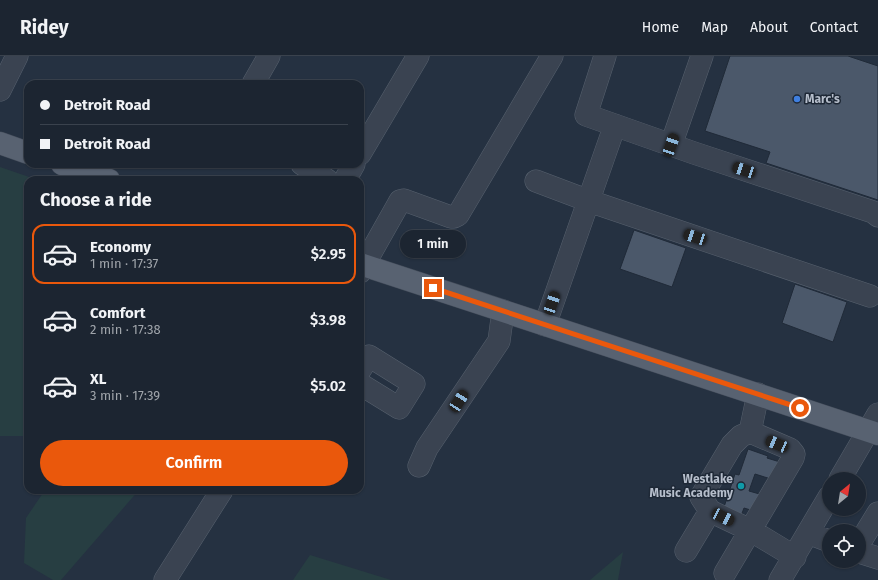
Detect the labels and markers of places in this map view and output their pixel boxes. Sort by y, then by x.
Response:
place label: Marc's [805,92,840,106]
marker: Marc's [792,94,802,104]
place label: Westlake Music Academy [650,472,734,500]
marker: Westlake Music Academy [736,481,746,491]

